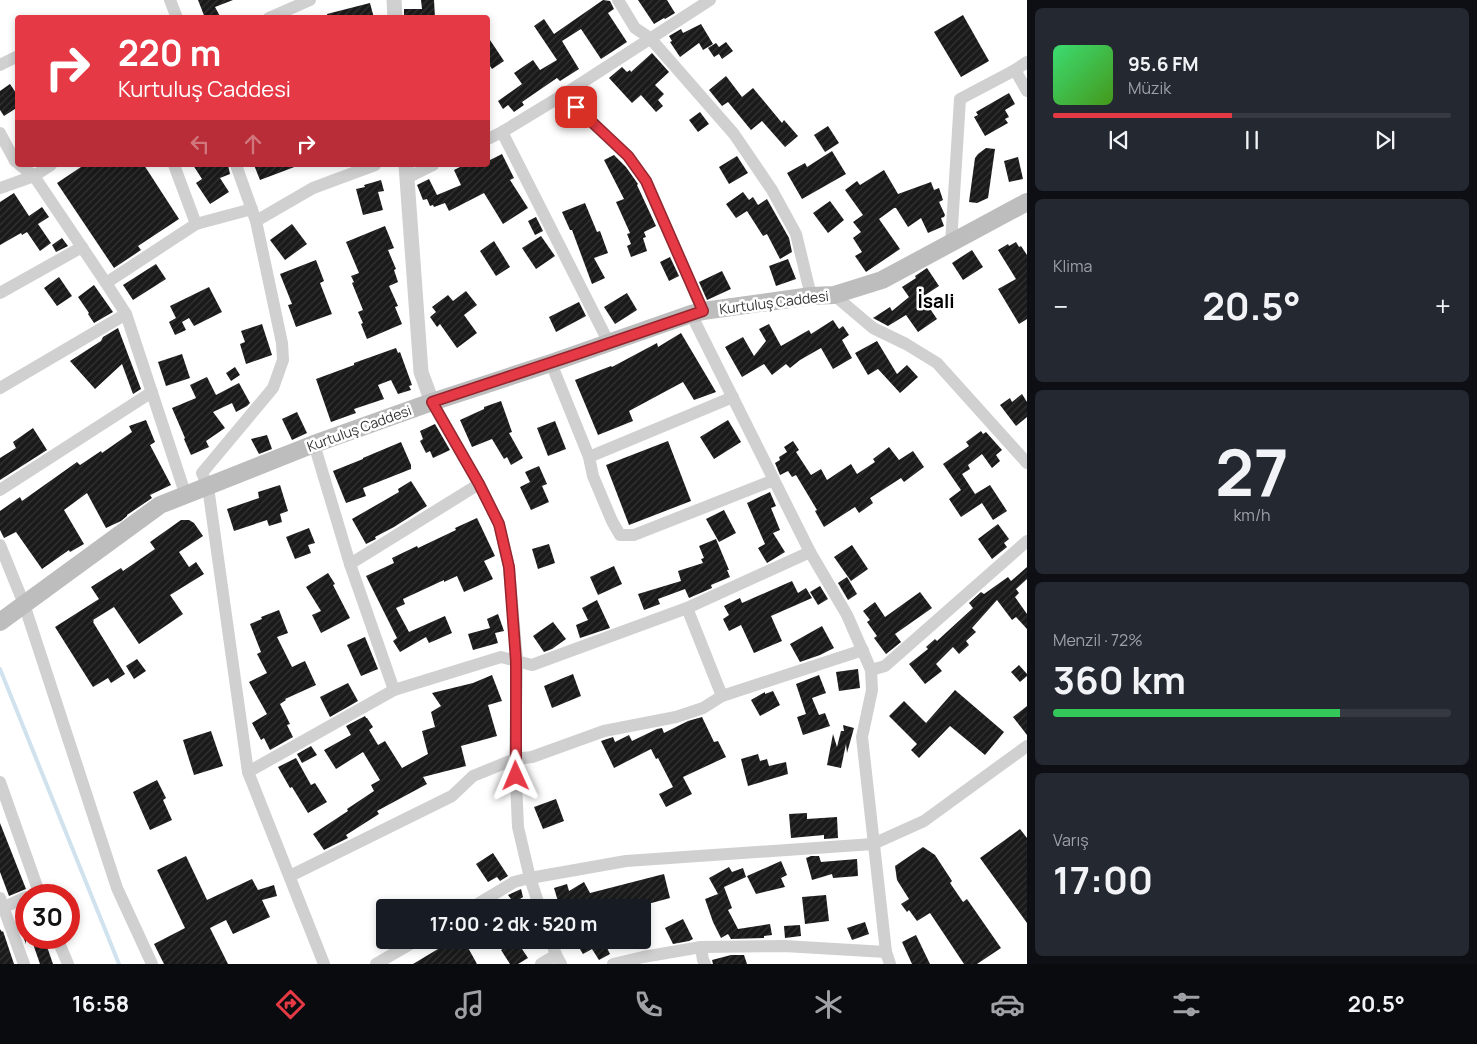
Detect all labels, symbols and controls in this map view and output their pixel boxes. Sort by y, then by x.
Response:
text: 220 m [118,29,221,77]
icon: right [35,35,100,100]
text: 95.6 FM [1128,51,1199,77]
text: Kurtuluş Caddesi [118,74,291,104]
text: Müzik [1128,77,1171,99]
pin [555,86,597,128]
icon: arrive [562,93,590,121]
icon: previous [1105,126,1133,154]
icon: pause [1238,126,1266,154]
icon: next [1371,126,1399,154]
icon: left [186,130,214,158]
icon: ahead [239,130,267,158]
icon: right [292,130,320,158]
text: Klima [1053,255,1092,277]
text: 20.5° [1202,279,1301,331]
street label: Kurtuluş Caddesi [718,286,830,318]
text: − [1053,287,1068,325]
text: + [1435,287,1451,325]
district label: İsali [917,288,955,314]
street label: Kurtuluş Caddesi [304,400,414,456]
text: 27 [1215,427,1289,516]
text: km/h [1233,504,1271,526]
text: Menzil · 72% [1053,629,1143,651]
text: 360 km [1053,653,1186,705]
position arrow [489,749,541,801]
text: Varış [1053,829,1089,851]
text: 17:00 [1053,853,1153,905]
speed limit sign: 30 [15,884,80,949]
text: 17:00 · 2 dk · 520 m [430,911,597,937]
icon: directions [273,987,308,1022]
icon: music [452,987,487,1022]
icon: phone [631,987,666,1022]
icon: climate [811,987,846,1022]
icon: car [990,987,1025,1022]
icon: filters [1169,987,1204,1022]
text: 16:58 [72,989,129,1019]
text: 20.5° [1348,989,1405,1019]

